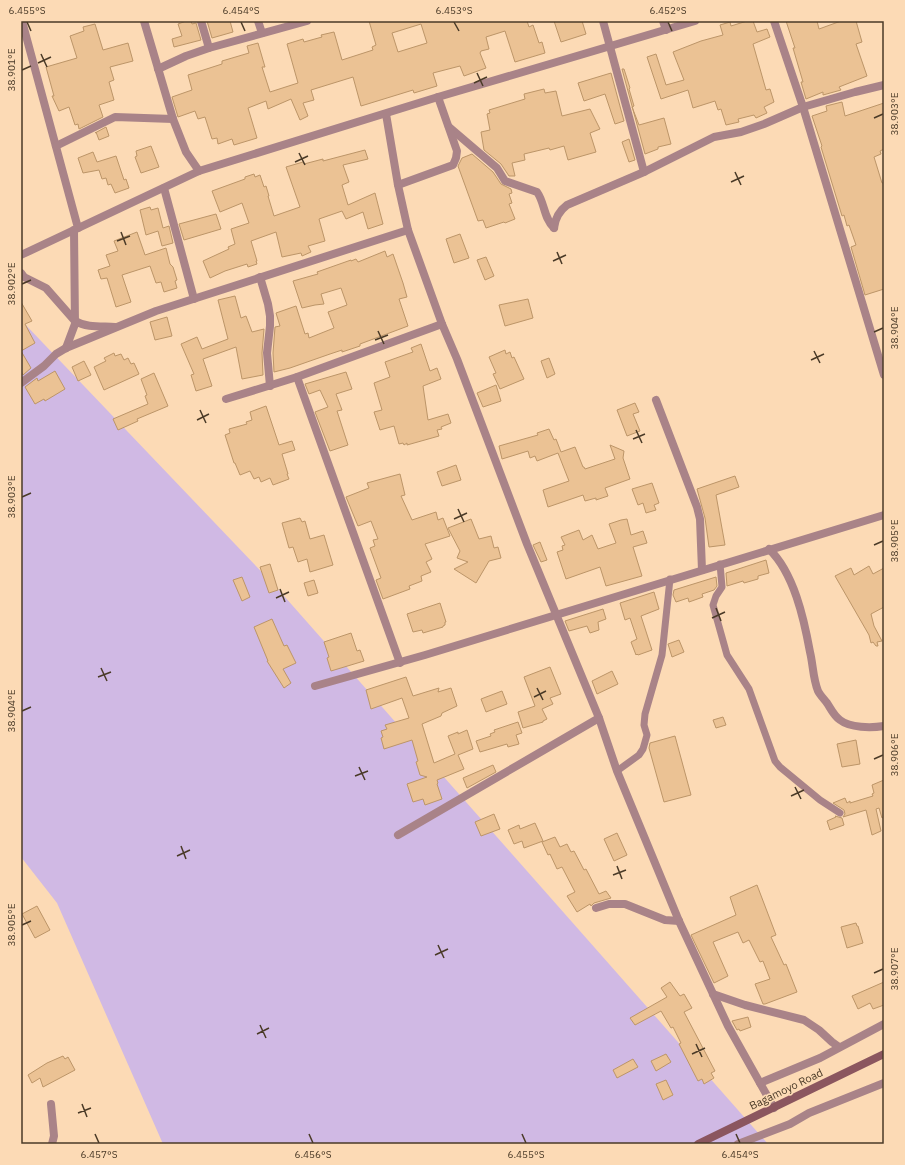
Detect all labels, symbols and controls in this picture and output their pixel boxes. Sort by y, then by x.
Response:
text: 6.455°S [8,4,46,17]
text: 6.454°S [222,4,260,17]
text: 6.453°S [435,4,473,17]
text: 6.452°S [649,4,687,17]
text: 38.901°E [5,48,18,92]
text: 38.903°E [888,92,901,136]
text: 38.902°E [5,262,18,306]
text: 38.904°E [888,306,901,350]
text: 38.903°E [5,475,18,519]
text: 38.905°E [888,519,901,563]
text: 38.904°E [5,689,18,733]
text: 38.906°E [888,733,901,777]
text: 38.905°E [5,903,18,947]
text: 38.907°E [888,947,901,991]
street label: Bagamoyo Road [747,1065,825,1113]
text: 6.457°S [80,1148,118,1161]
text: 6.456°S [294,1148,332,1161]
text: 6.455°S [507,1148,545,1161]
text: 6.454°S [721,1148,759,1161]

